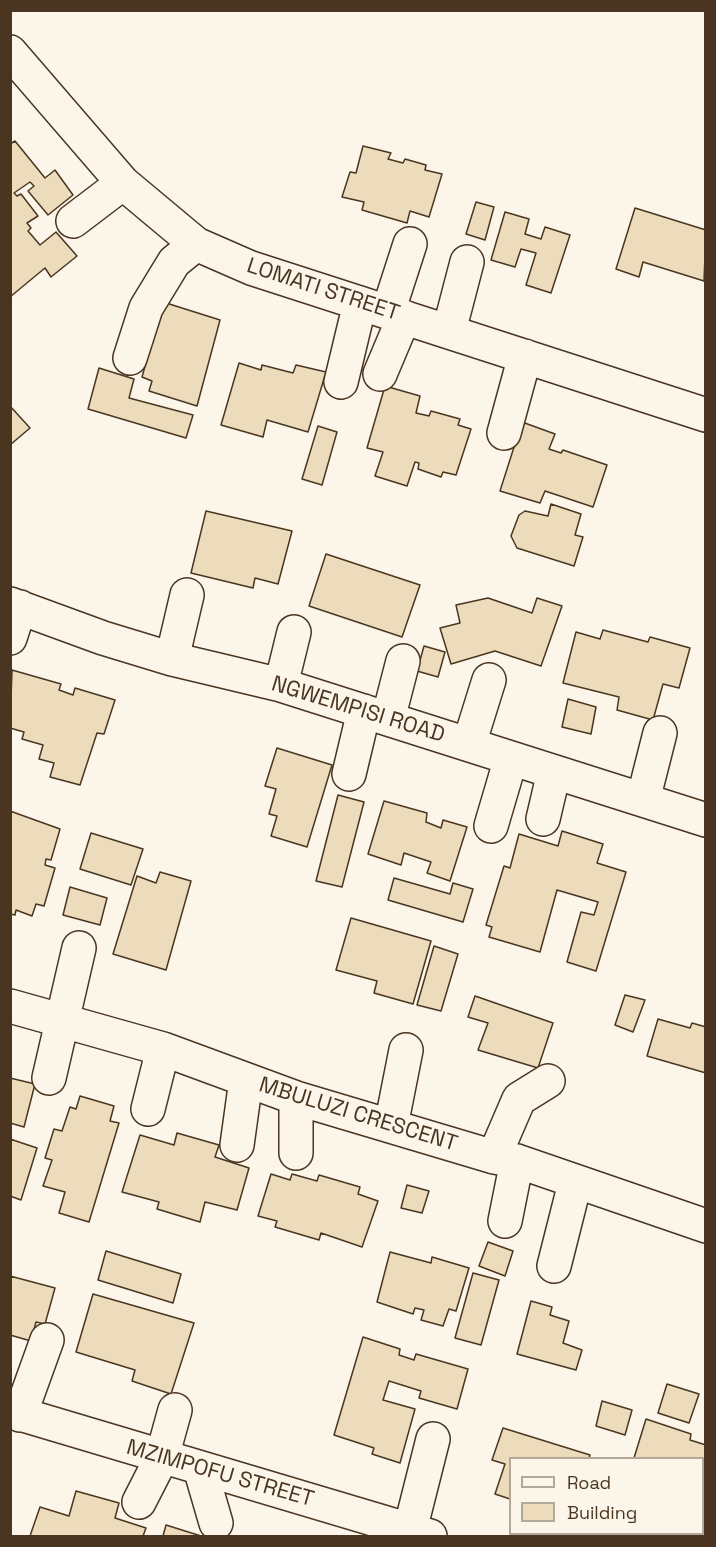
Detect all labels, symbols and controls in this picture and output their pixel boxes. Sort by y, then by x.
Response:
street label: LOMATI STREET [243,253,403,327]
street label: NGWEMPISI ROAD [268,671,448,749]
street label: MBULUZI CRESCENT [256,1072,460,1158]
street label: MZIMPOFU STREET [123,1435,317,1513]
legend [509,1457,704,1535]
text: Road [567,1471,611,1494]
text: Building [567,1501,637,1524]

